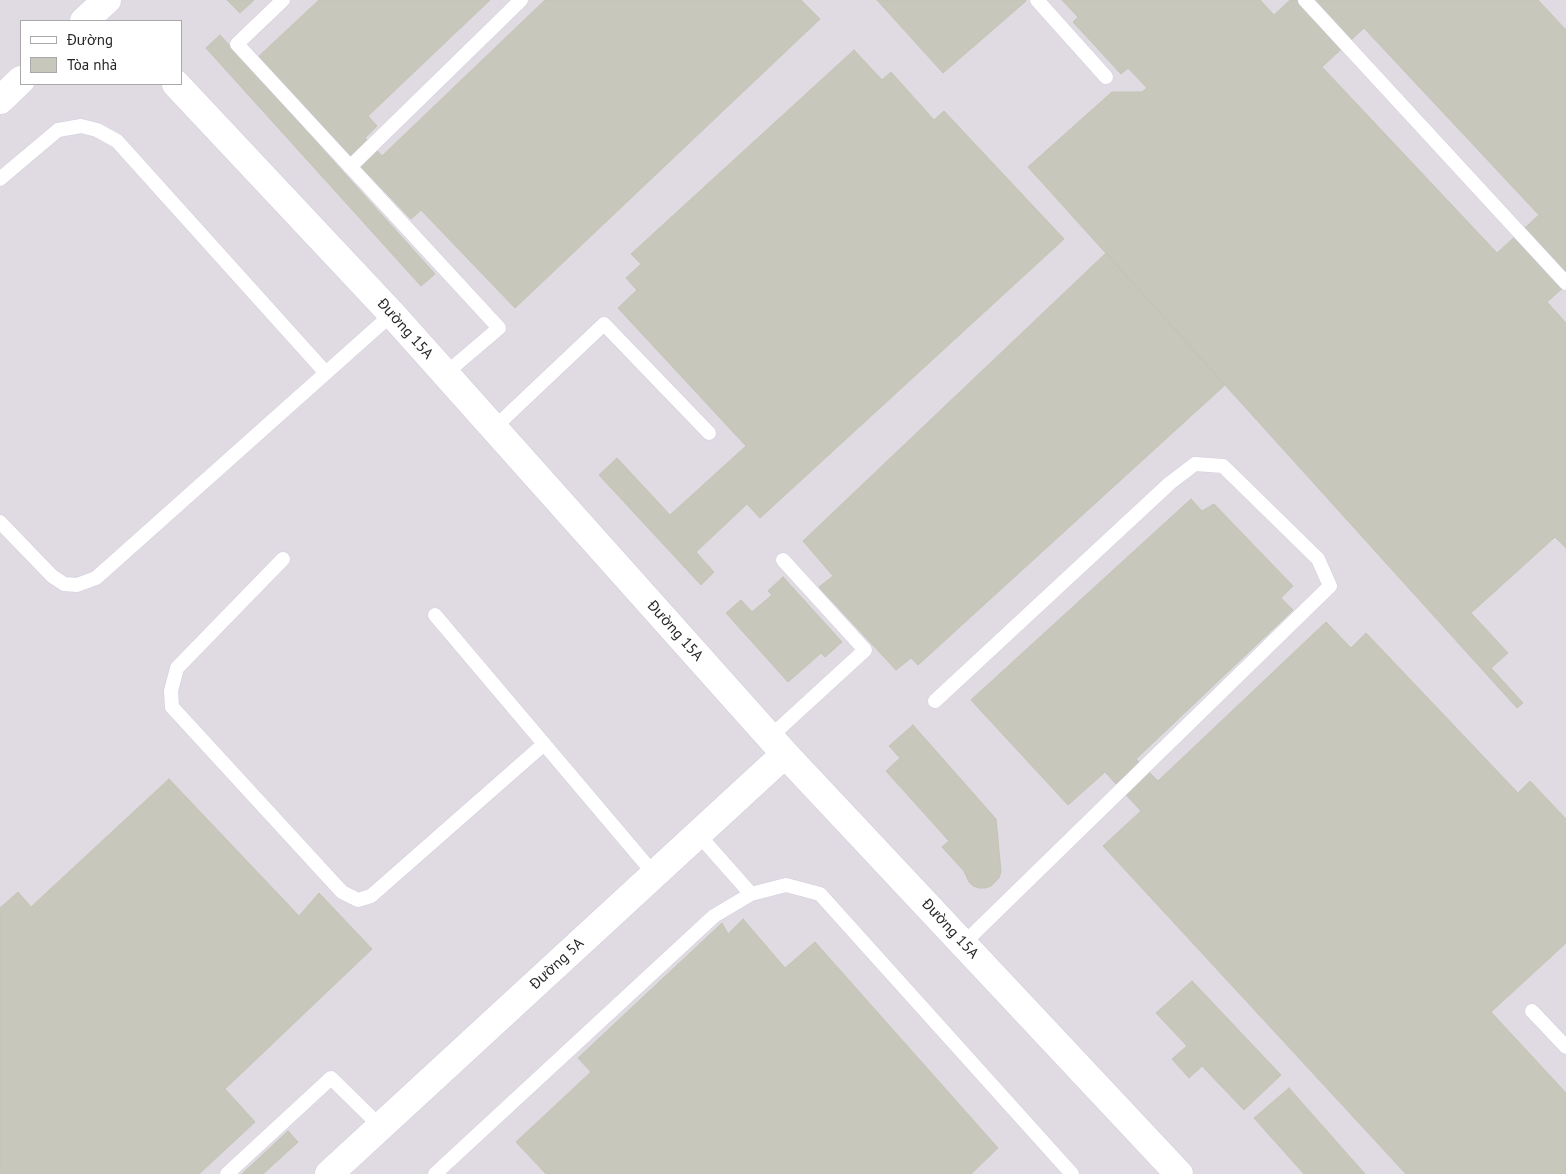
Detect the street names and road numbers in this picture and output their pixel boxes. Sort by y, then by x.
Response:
street label: Đường 15A [373,295,437,363]
street label: Đường 15A [643,597,707,665]
street label: Đường 15A [918,895,982,963]
street label: Đường 5A [526,935,588,993]

